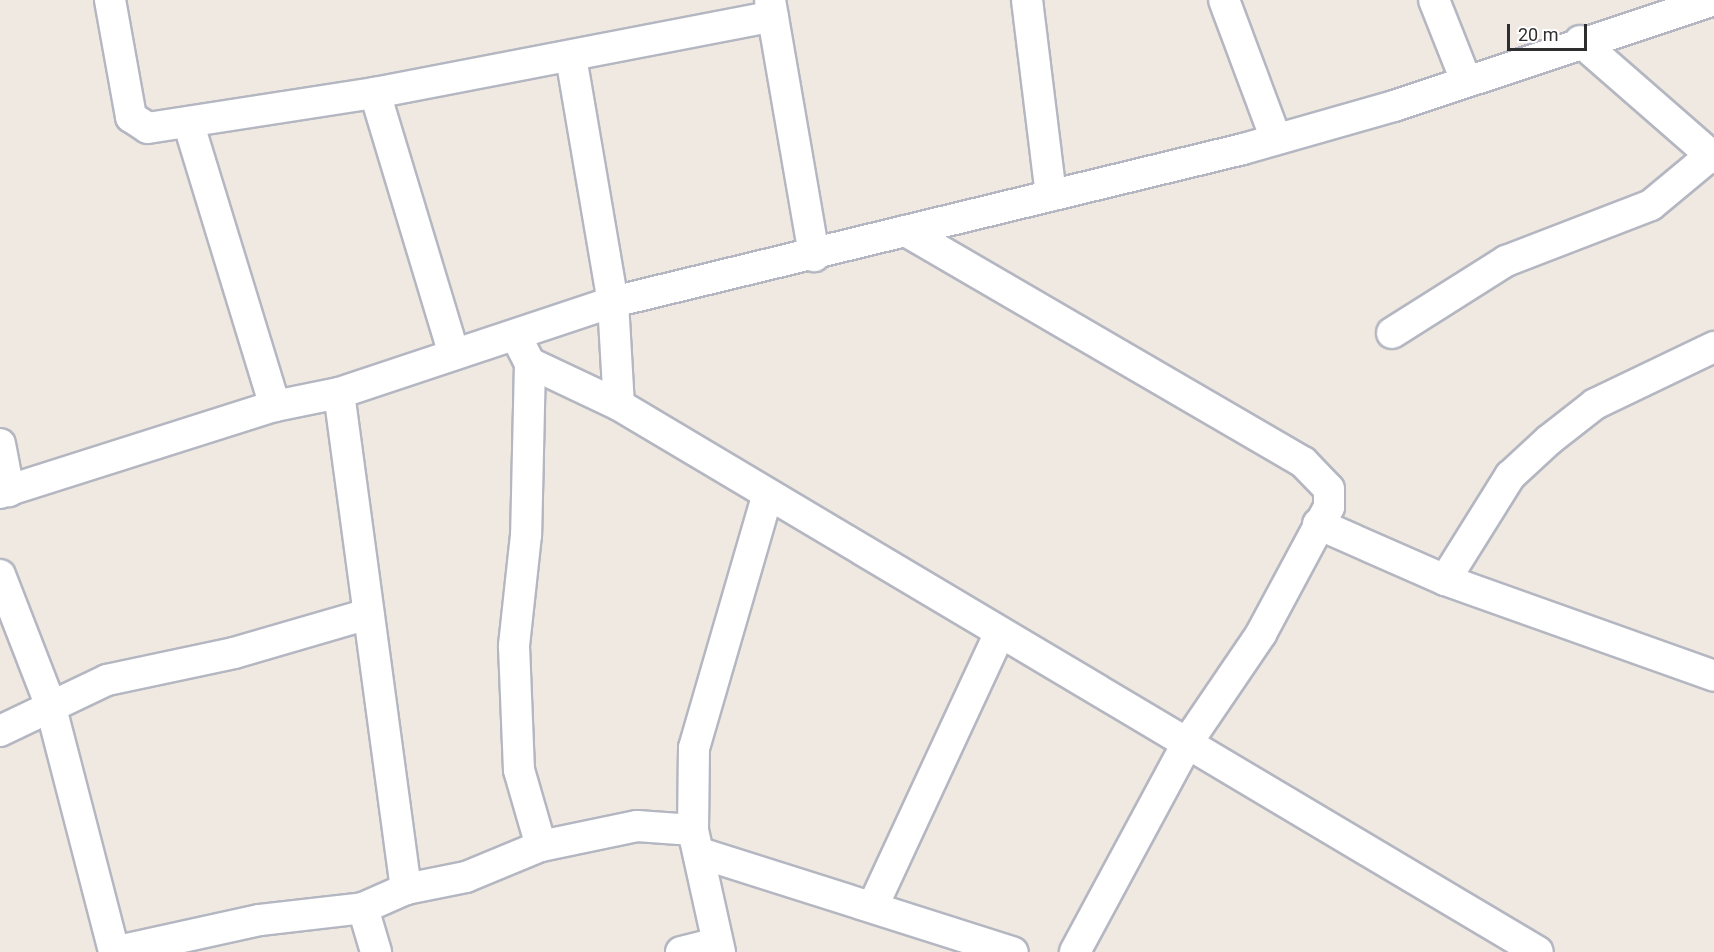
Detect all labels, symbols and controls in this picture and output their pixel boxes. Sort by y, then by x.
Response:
scale bar [1510,12,1590,50]
text: 20 m [1518,24,1558,45]

